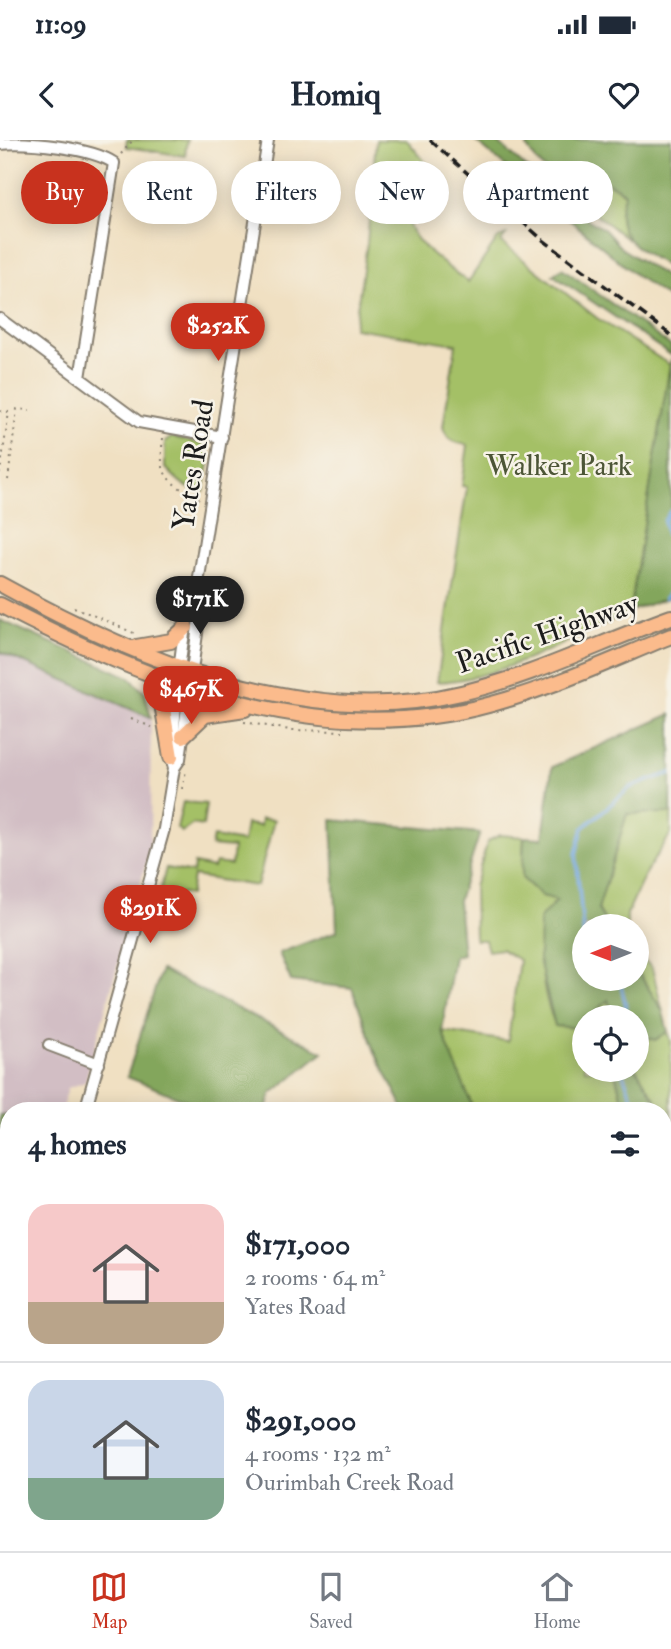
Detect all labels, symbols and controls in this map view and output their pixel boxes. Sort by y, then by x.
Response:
text: 11:09 [35,9,87,41]
text: Homiq [290,75,381,115]
icon: back [28,76,66,114]
icon: heart [605,76,643,114]
chip: Buy [21,161,108,224]
chip: Rent [122,161,217,224]
chip: Filters [231,161,341,224]
chip: New [355,161,449,224]
chip: Apartment [463,161,613,224]
pin: $252K [169,304,267,363]
text: $252K [187,311,249,340]
street label: Yates Road [165,397,222,533]
park label: Walker Park [485,447,632,484]
pin: $171K [151,576,249,636]
text: $171K [172,584,228,613]
street label: Pacific Highway [451,585,644,682]
pin: $467K [142,666,240,726]
text: $467K [159,674,223,703]
pin: $291K [101,886,199,945]
text: $291K [120,893,180,922]
north arrow [572,914,649,990]
map controls [572,914,649,1082]
button: locate [572,1005,649,1082]
icon: filters [606,1125,644,1163]
text: 4 homes [28,1126,127,1163]
text: $171,000 [245,1226,350,1263]
icon: home [84,1232,168,1316]
text: 2 rooms · 64 m² [245,1263,385,1292]
text: Yates Road [245,1292,346,1321]
text: $291,000 [245,1402,356,1439]
icon: home [84,1408,168,1492]
text: 4 rooms · 132 m² [245,1439,391,1468]
text: Ourimbah Creek Road [245,1468,454,1497]
tab: Map [90,1568,128,1634]
tab: Saved [309,1568,353,1634]
tab: Home [533,1568,581,1634]

